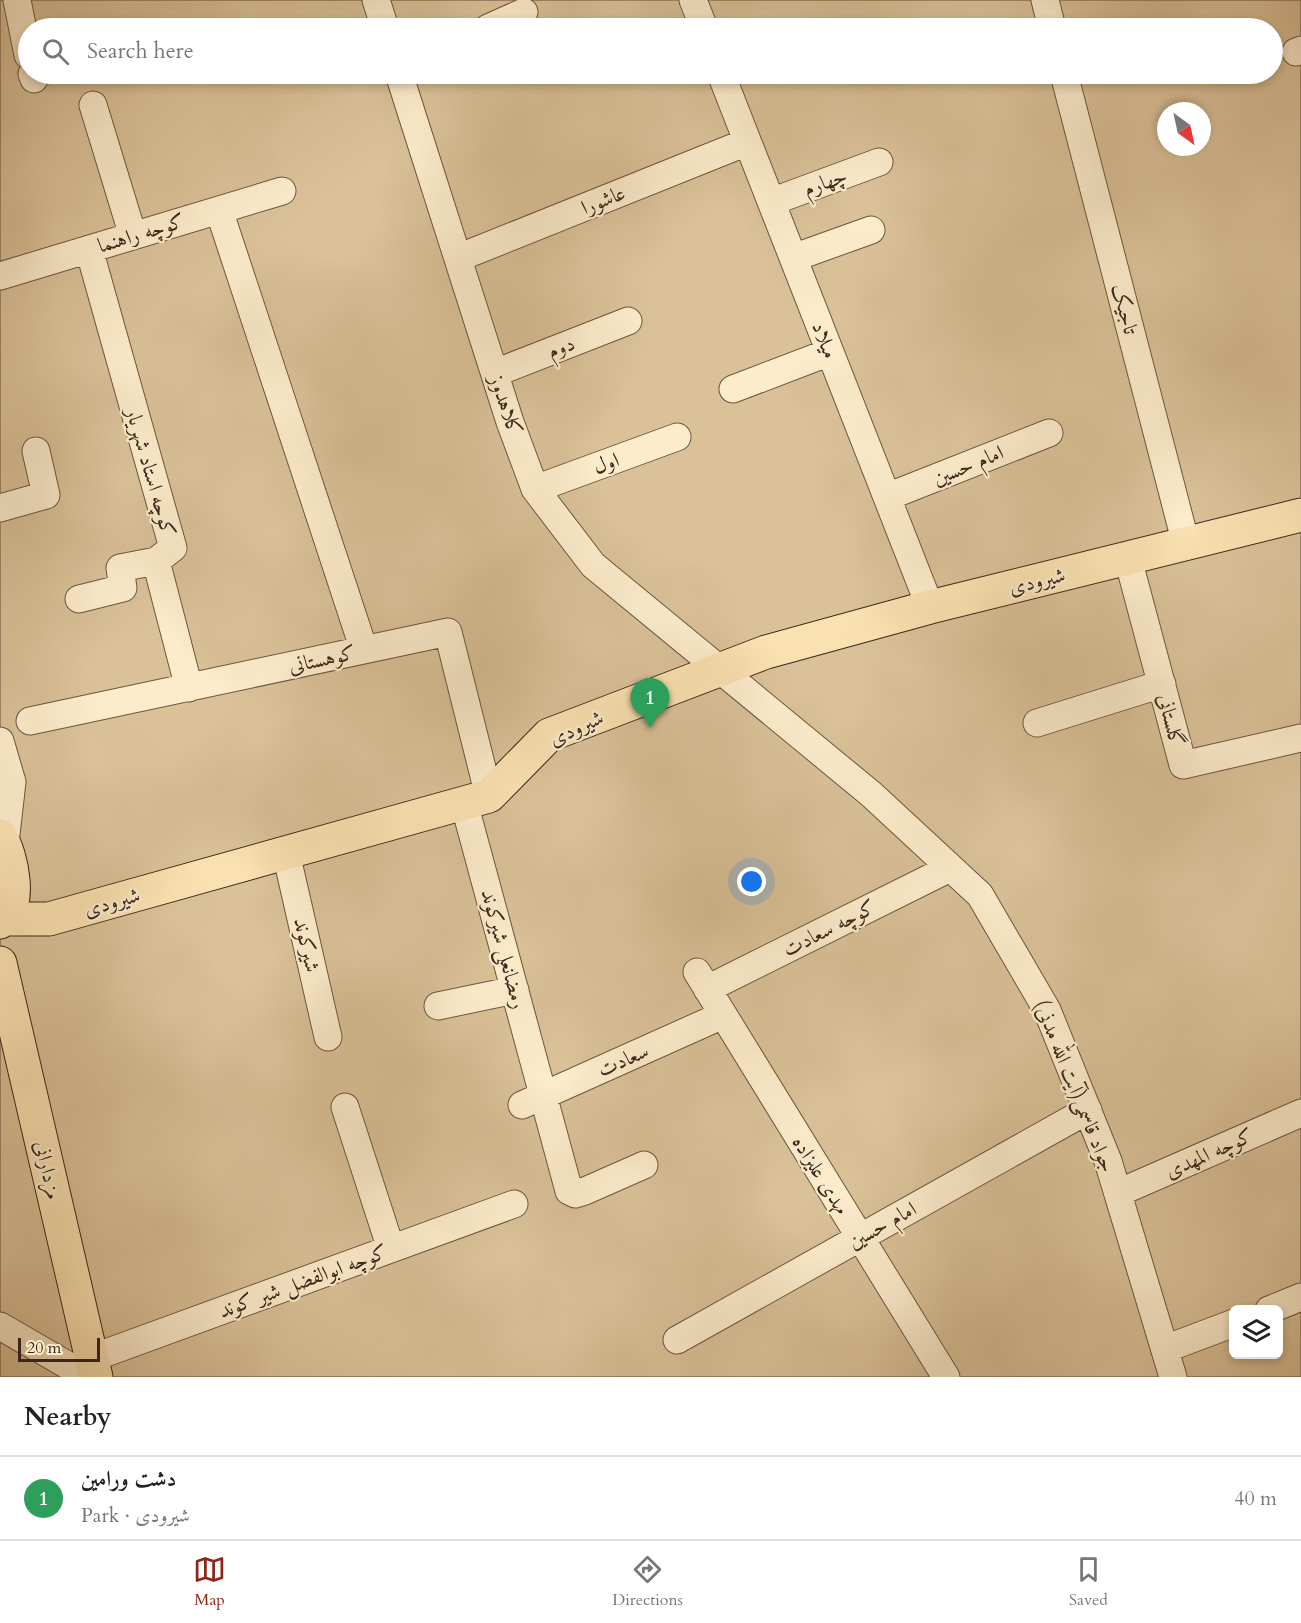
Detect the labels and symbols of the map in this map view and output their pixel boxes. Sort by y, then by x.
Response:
north arrow [1157,102,1211,156]
street label: چهارم [799,161,852,207]
street label: عاشورا [577,179,630,222]
street label: کوچه راهنما [94,207,188,260]
street label: تاجیک [1104,281,1145,339]
street label: میلاد [804,318,845,363]
street label: دوم [543,329,580,369]
street label: کلاهدوز [481,369,529,439]
street label: کوچه استاد شهریار [118,402,183,540]
street label: امام حسین [928,438,1009,496]
street label: اول [589,445,623,481]
street label: شیرودی [1006,560,1068,602]
street label: کوهستانی [286,638,358,681]
pin: 1 [630,678,670,728]
street label: گلستانی [1150,691,1191,750]
street label: شیرودی [544,703,608,754]
your location [737,867,766,896]
street label: شیرودی [81,881,144,924]
street label: رمضانعلی شیرکوند [473,886,533,1013]
street label: کوچه سعادت [778,893,881,964]
street label: شیرکوند [286,915,327,975]
street label: جواد قاسمی(آیت الله مدنی) [1027,994,1125,1177]
street label: سعادت [593,1036,653,1085]
street label: کوچه المهدی [1161,1121,1258,1186]
street label: مهدی علیزاده [785,1130,856,1220]
street label: مزدارانی [27,1138,68,1202]
street label: امام حسین [843,1195,923,1259]
street label: کوچه ابوالفضل شیر کوند [215,1237,392,1325]
scale bar [18,1335,100,1362]

